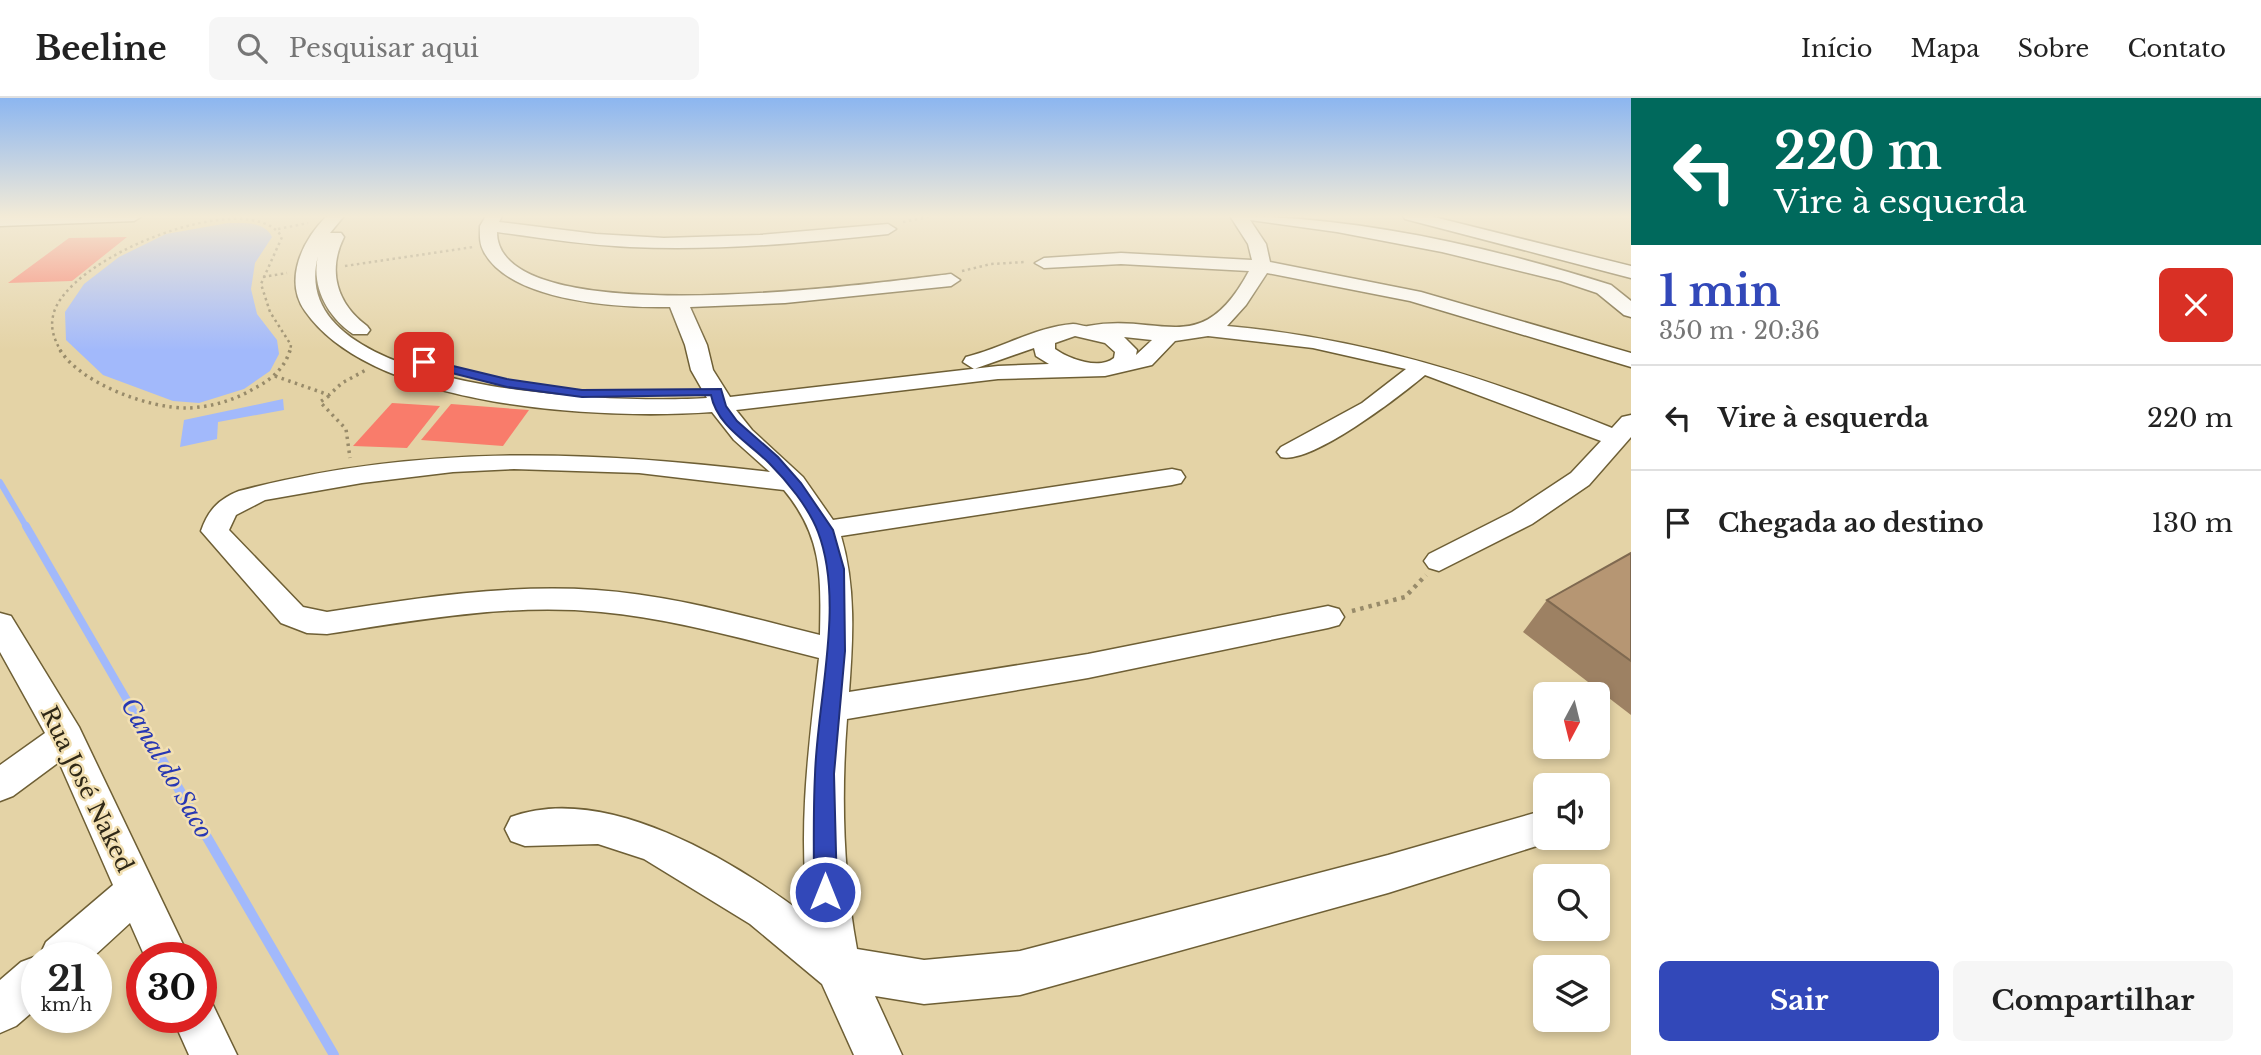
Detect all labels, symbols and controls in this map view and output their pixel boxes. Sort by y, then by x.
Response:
search box [209,17,699,80]
text: Beeline [35,28,167,69]
icon: search [233,29,271,67]
text: Pesquisar aqui [289,32,479,64]
text: Início [1801,34,1873,63]
text: Mapa [1911,34,1980,63]
text: Sobre [2018,34,2089,63]
text: Contato [2127,34,2226,63]
text: 220 m [1774,121,1942,182]
icon: left [1659,126,1750,217]
text: Vire à esquerda [1774,182,2027,222]
text: 1 min [1659,265,1781,317]
button: close [2159,268,2233,342]
text: 350 m · 20:36 [1659,317,1820,345]
pin [394,332,454,392]
icon: arrive [405,343,443,381]
icon: left [1659,399,1697,437]
text: Vire à esquerda [1718,402,1929,434]
text: 220 m [2147,402,2233,434]
icon: arrive [1659,504,1697,542]
text: Chegada ao destino [1718,507,1984,539]
text: 130 m [2151,507,2233,539]
north arrow [1533,682,1610,760]
map controls [1533,682,1610,1032]
water label: Canal do Saco [115,692,219,844]
street label: Rua José Naked [35,702,139,876]
button: sound [1533,773,1610,850]
position arrow [788,855,862,929]
button: search [1533,864,1610,941]
speed limit sign: 30 [126,942,217,1033]
button: layers [1533,955,1610,1032]
text: 21 [47,957,86,1000]
button: Sair [1659,961,1939,1041]
button: Compartilhar [1953,961,2233,1041]
text: km/h [41,994,92,1016]

